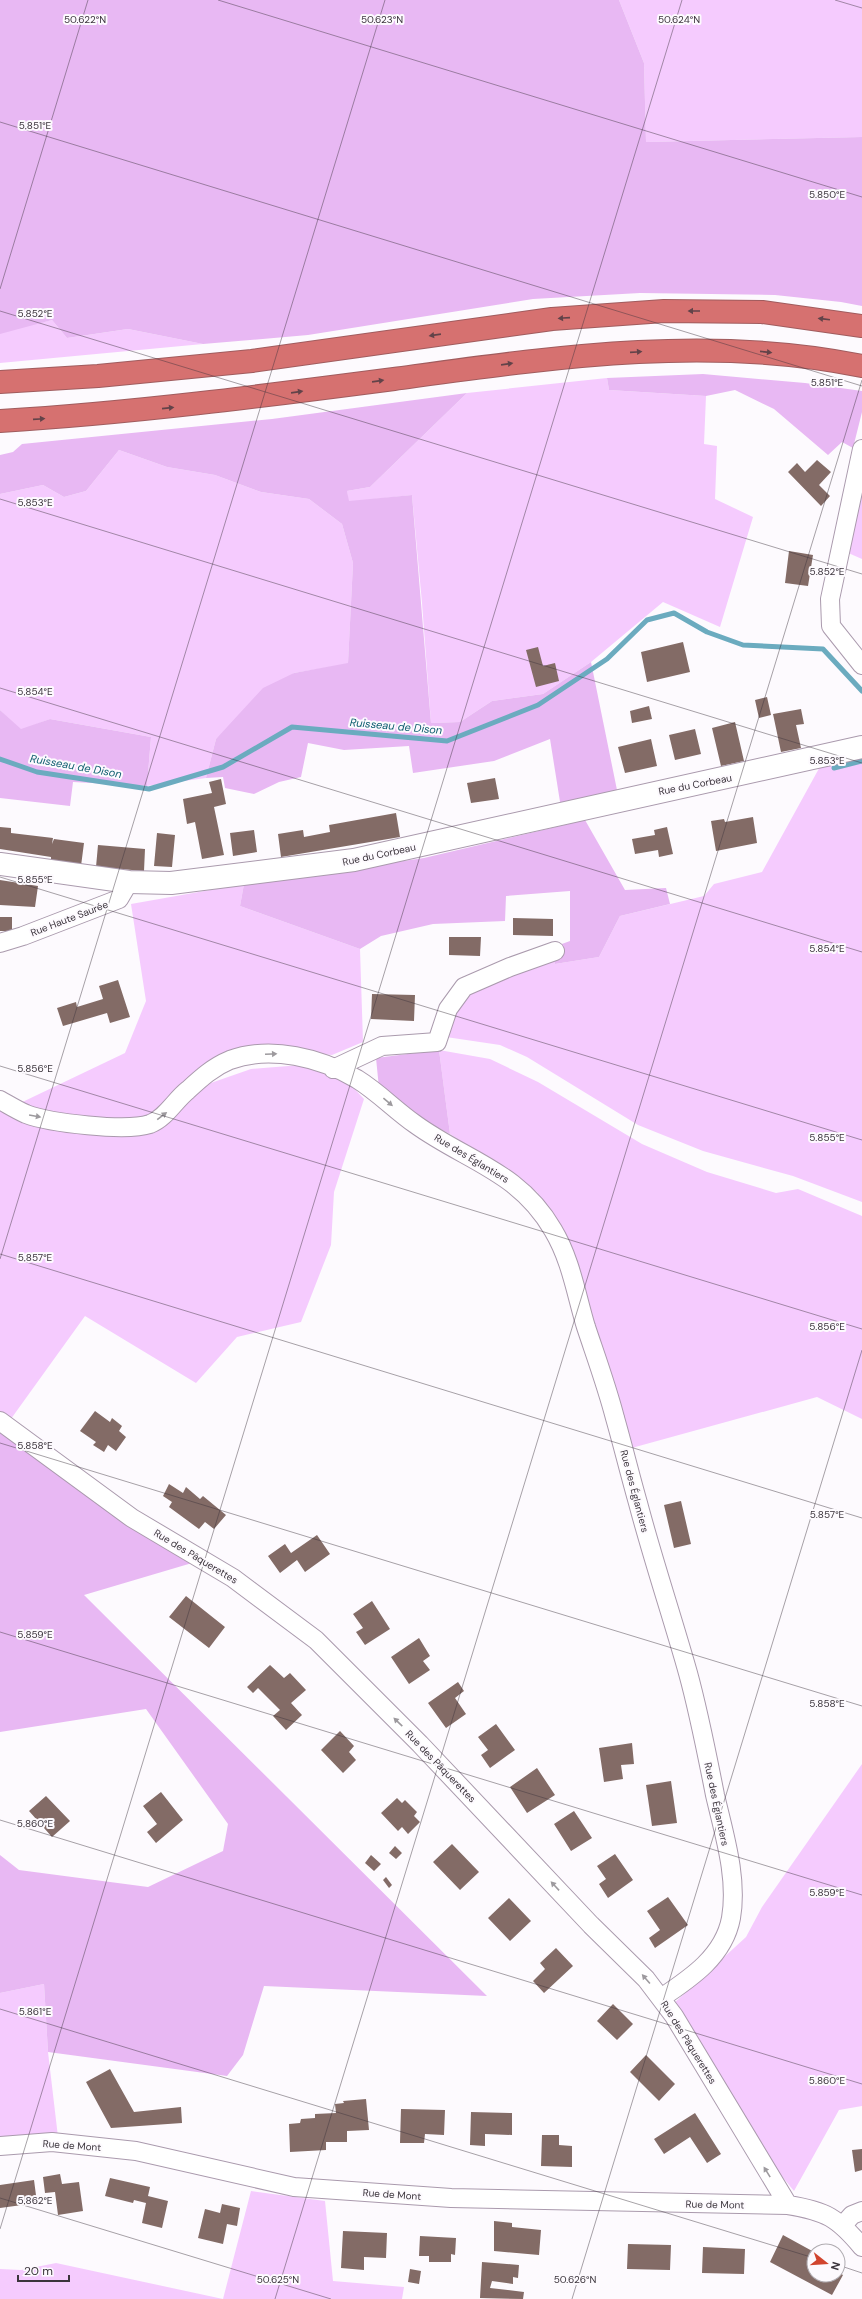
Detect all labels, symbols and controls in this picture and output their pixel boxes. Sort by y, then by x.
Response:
text: 50.622°N [64,13,106,26]
text: 50.623°N [361,13,403,26]
text: 50.624°N [658,13,700,26]
text: 5.851°E [19,119,52,132]
text: 5.850°E [809,188,845,201]
text: 5.852°E [18,307,53,320]
one-way arrow [687,308,700,314]
one-way arrow [558,314,570,321]
one-way arrow [817,316,830,323]
one-way arrow [429,332,441,338]
one-way arrow [630,349,643,355]
one-way arrow [760,349,772,355]
one-way arrow [501,361,513,367]
text: 5.851°E [811,376,844,389]
one-way arrow [372,378,384,384]
one-way arrow [291,389,304,395]
one-way arrow [162,404,174,411]
one-way arrow [33,415,45,422]
text: 5.853°E [17,496,53,509]
text: 5.852°E [810,565,845,578]
text: 5.854°E [17,685,53,698]
water label: Ruisseau de Dison [349,715,443,737]
water label: Ruisseau de Dison [29,751,123,781]
text: 5.853°E [809,754,845,767]
street label: Rue du Corbeau [657,771,733,798]
street label: Rue du Corbeau [341,840,417,869]
text: 5.855°E [17,873,53,886]
street label: Rue Haute Saurée [29,898,110,939]
text: 5.854°E [809,942,845,955]
one-way arrow [265,1051,277,1058]
text: 5.856°E [17,1062,53,1075]
one-way arrow [383,1097,394,1106]
one-way arrow [156,1111,167,1120]
one-way arrow [29,1113,42,1119]
street label: Rue des Églantiers [432,1131,512,1186]
text: 5.855°E [809,1131,845,1144]
text: 5.857°E [18,1251,53,1264]
text: 5.856°E [809,1320,845,1333]
text: 5.858°E [17,1439,53,1452]
street label: Rue des Églantiers [617,1448,652,1534]
text: 5.857°E [810,1508,845,1521]
street label: Rue des Pâquerettes [151,1526,240,1587]
text: 5.859°E [17,1628,53,1641]
text: 5.858°E [809,1697,845,1710]
one-way arrow [393,1717,403,1727]
street label: Rue des Pâquerettes [403,1727,479,1805]
street label: Rue des Églantiers [701,1761,732,1847]
text: 5.860°E [17,1817,54,1830]
one-way arrow [551,1882,560,1891]
text: 5.859°E [809,1886,845,1899]
one-way arrow [642,1975,651,1984]
street label: Rue des Pâquerettes [658,1998,719,2086]
text: 5.861°E [19,2005,52,2018]
text: 5.860°E [809,2074,846,2087]
street label: Rue de Mont [42,2137,102,2154]
one-way arrow [764,2166,771,2178]
street label: Rue de Mont [362,2186,422,2203]
text: 5.862°E [17,2194,53,2207]
street label: Rue de Mont [686,2197,744,2212]
north arrow [806,2243,846,2283]
scale bar [18,2257,69,2283]
text: N [828,2260,843,2272]
text: 20 m [24,2263,53,2279]
text: 50.625°N [257,2273,299,2286]
text: 50.626°N [554,2273,596,2286]

